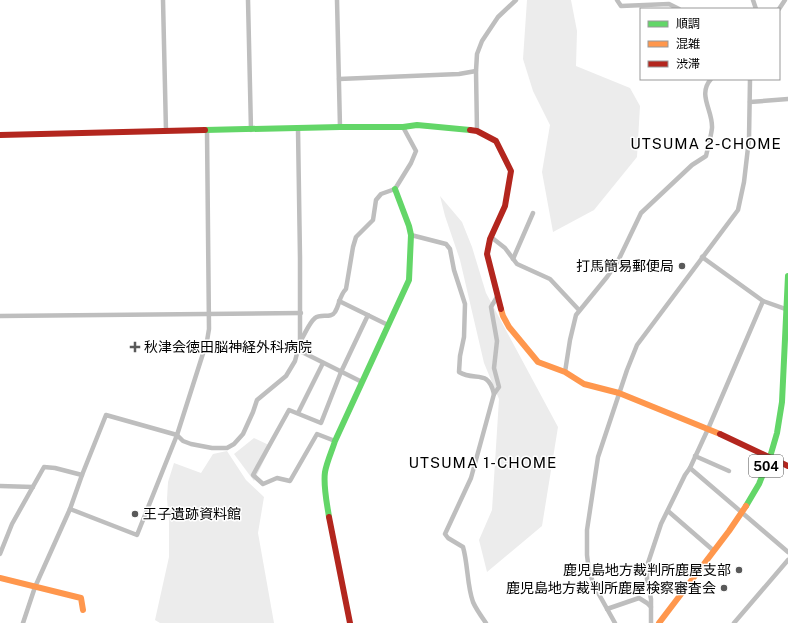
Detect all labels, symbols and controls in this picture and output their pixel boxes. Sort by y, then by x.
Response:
legend [640,8,780,80]
text: 順調 [676,17,700,31]
text: 混雑 [676,37,700,51]
text: 渋滞 [676,57,700,71]
district label: UTSUMA 2-CHOME [630,135,782,152]
place label: 打馬簡易郵便局 [576,258,674,274]
marker: 打馬簡易郵便局 [677,261,687,271]
place label: 秋津会徳田脳神経外科病院 [144,339,312,355]
marker: 秋津会徳田脳神経外科病院 [129,341,141,353]
district label: UTSUMA 1-CHOME [409,454,557,471]
road number: 504 [749,455,783,477]
place label: 王子遺跡資料館 [143,506,241,522]
marker: 王子遺跡資料館 [130,509,140,519]
place label: 鹿児島地方裁判所鹿屋支部 [563,562,731,578]
marker: 鹿児島地方裁判所鹿屋支部 [734,565,744,575]
place label: 鹿児島地方裁判所鹿屋検察審査会 [506,580,716,596]
marker: 鹿児島地方裁判所鹿屋検察審査会 [719,583,729,593]

